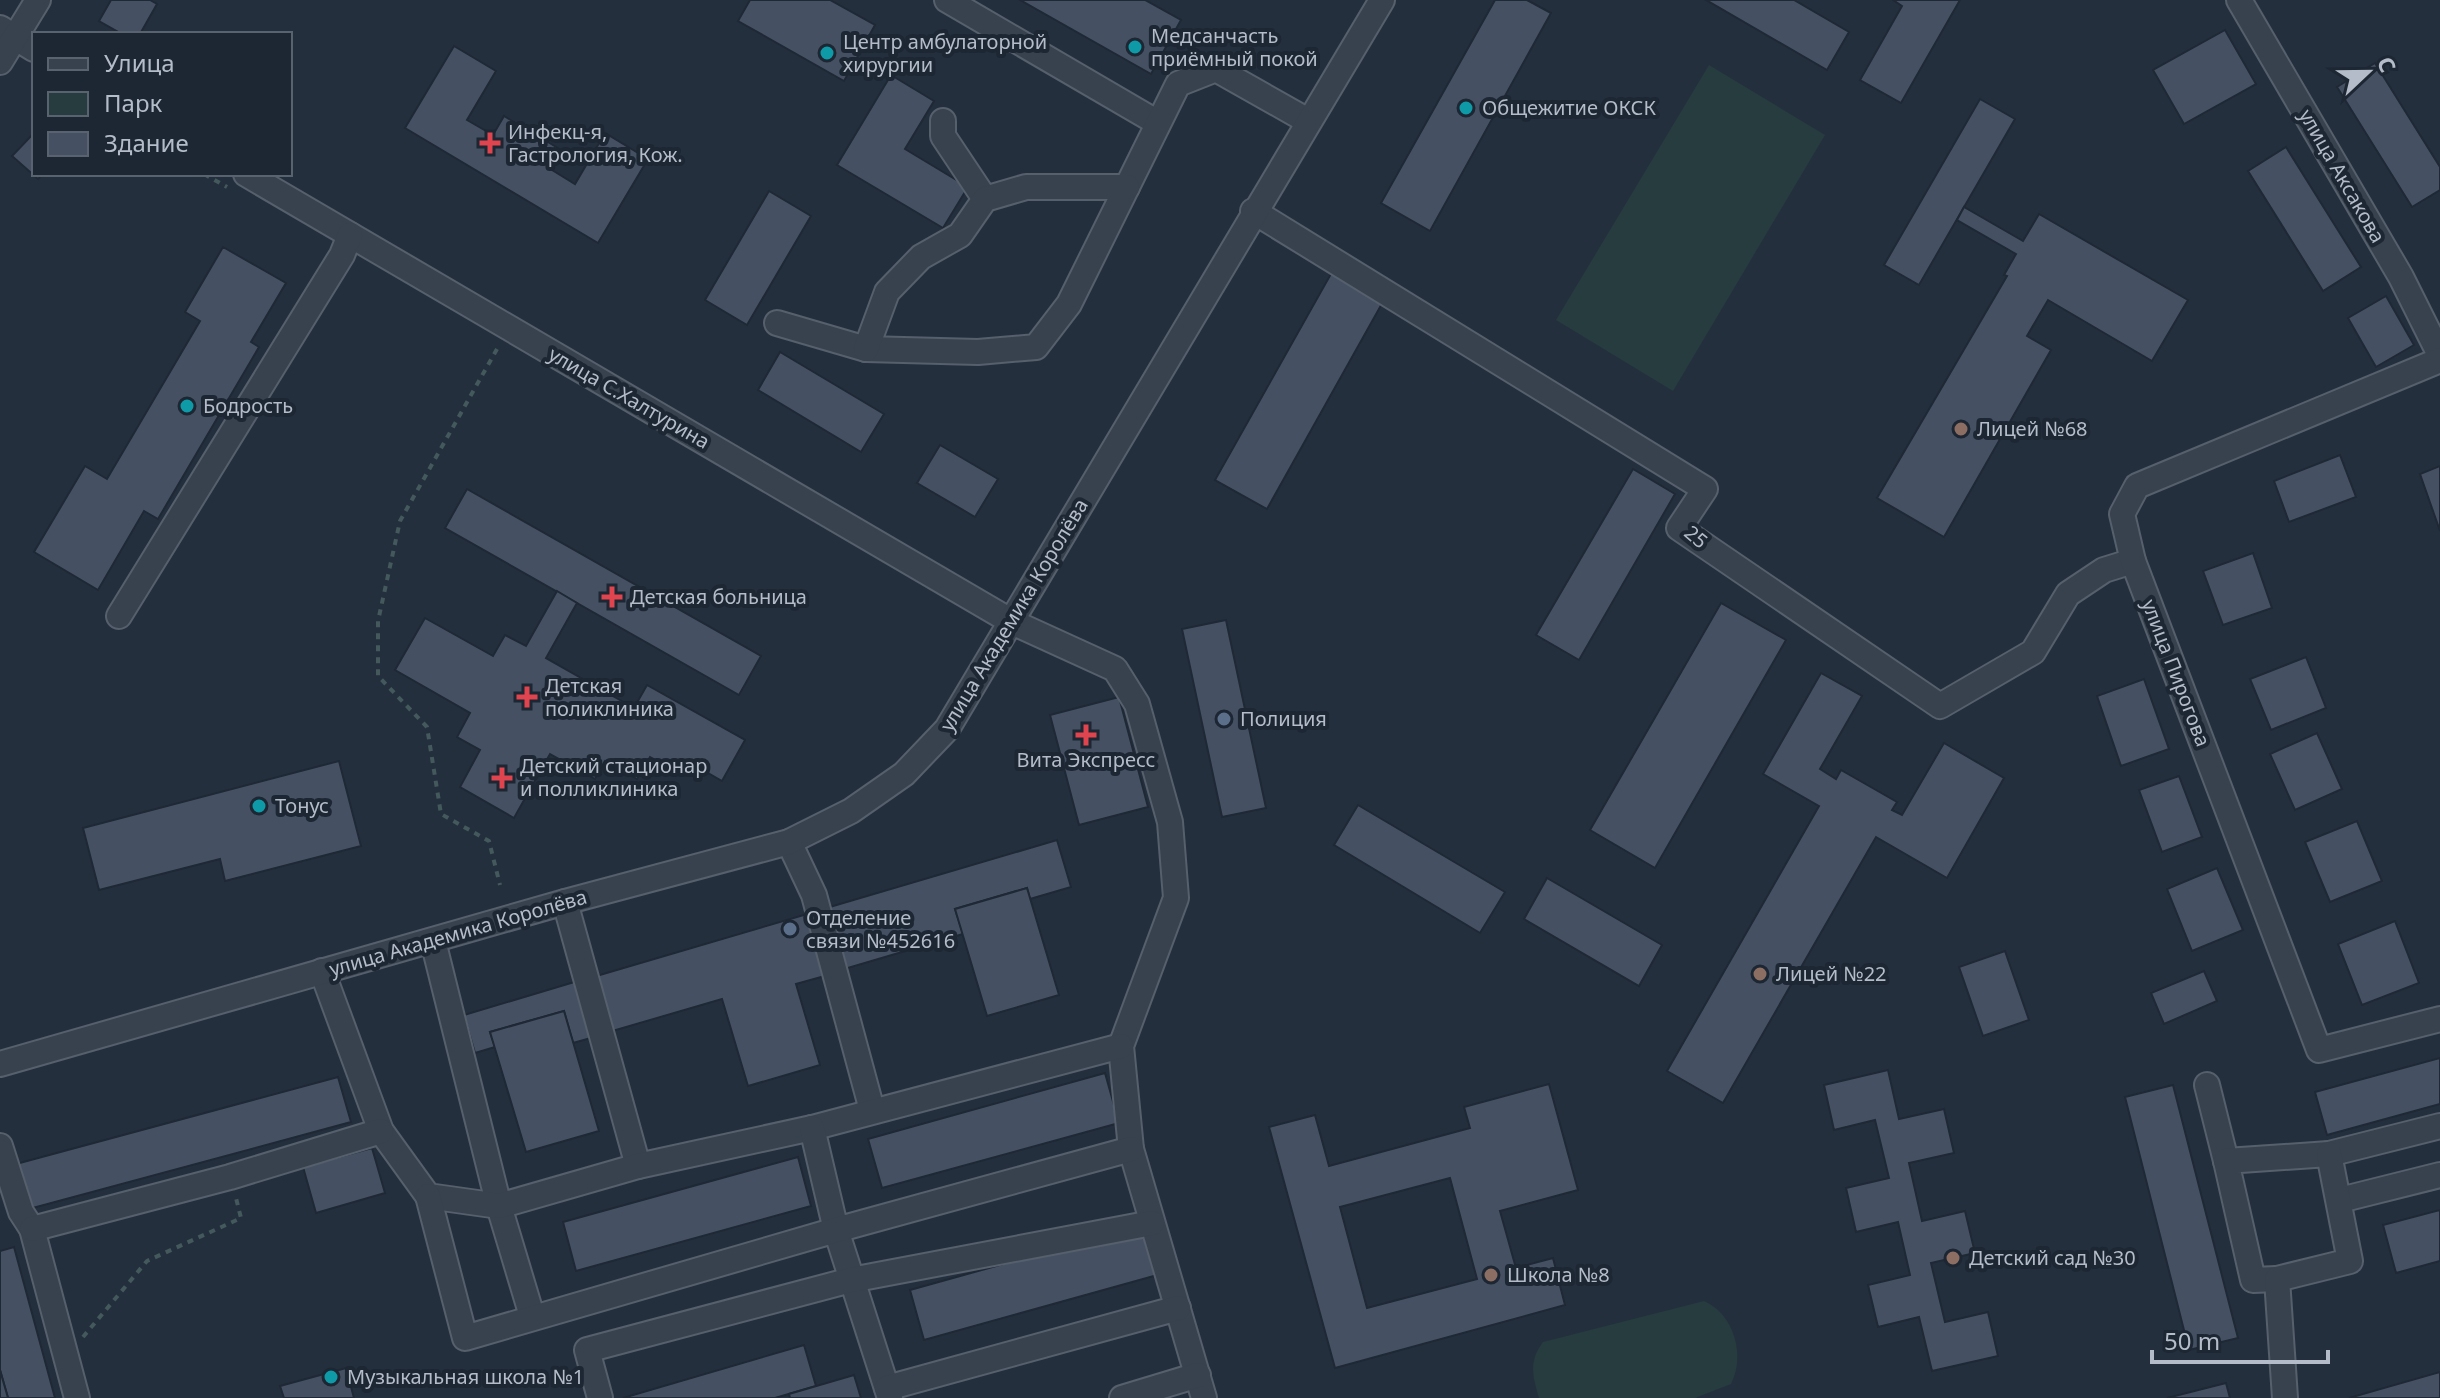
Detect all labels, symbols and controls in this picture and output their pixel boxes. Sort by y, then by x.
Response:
place label: Медсанчасть приёмный покой [1151,22,1318,72]
place label: Центр амбулаторной хирургии [843,28,1047,78]
legend [32,32,292,176]
north arrow [2328,32,2408,112]
marker: Медсанчасть приёмный покой [1126,38,1144,56]
marker: Центр амбулаторной хирургии [818,44,836,62]
text: Улица [104,46,175,79]
text: С [2371,52,2404,76]
text: Парк [104,86,163,119]
place label: Общежитие ОКСК [1482,94,1656,121]
marker: Общежитие ОКСК [1457,99,1475,117]
street label: улица Аксакова [2293,104,2392,248]
place label: Инфекц-я, Гастрология, Кож. [508,118,683,168]
text: Здание [104,126,189,159]
marker: Инфекц-я, Гастрология, Кож. [479,132,501,154]
street label: улица С.Халтурина [544,340,715,455]
place label: Бодрость [203,392,293,419]
marker: Бодрость [178,397,196,415]
place label: Лицей №68 [1977,415,2088,442]
marker: Лицей №68 [1952,420,1970,438]
street label: улица Академика Королёва [933,493,1094,736]
street label: 25 [1679,519,1714,554]
place label: Детская больница [630,583,807,610]
marker: Детская больница [601,586,623,608]
street label: улица Пирогова [2136,595,2217,750]
place label: Детская поликлиника [545,672,674,722]
marker: Детская поликлиника [516,686,538,708]
place label: Полиция [1240,705,1327,732]
marker: Полиция [1215,710,1233,728]
marker: Вита Экспресс [1077,726,1095,744]
place label: Вита Экспресс [1017,746,1156,773]
place label: Детский стационар и полликлиника [520,752,707,802]
marker: Детский стационар и полликлиника [491,767,513,789]
place label: Тонус [275,792,329,819]
marker: Тонус [250,797,268,815]
street label: улица Академика Королёва [326,883,590,982]
place label: Отделение связи №452616 [806,904,955,954]
marker: Отделение связи №452616 [781,920,799,938]
place label: Лицей №22 [1776,960,1887,987]
marker: Лицей №22 [1751,965,1769,983]
place label: Детский сад №30 [1969,1244,2136,1271]
marker: Детский сад №30 [1944,1249,1962,1267]
place label: Школа №8 [1507,1261,1610,1288]
marker: Школа №8 [1482,1266,1500,1284]
scale bar [2152,1314,2328,1364]
text: 50 m [2164,1324,2220,1357]
place label: Музыкальная школа №1 [347,1363,584,1390]
marker: Музыкальная школа №1 [322,1368,340,1386]

